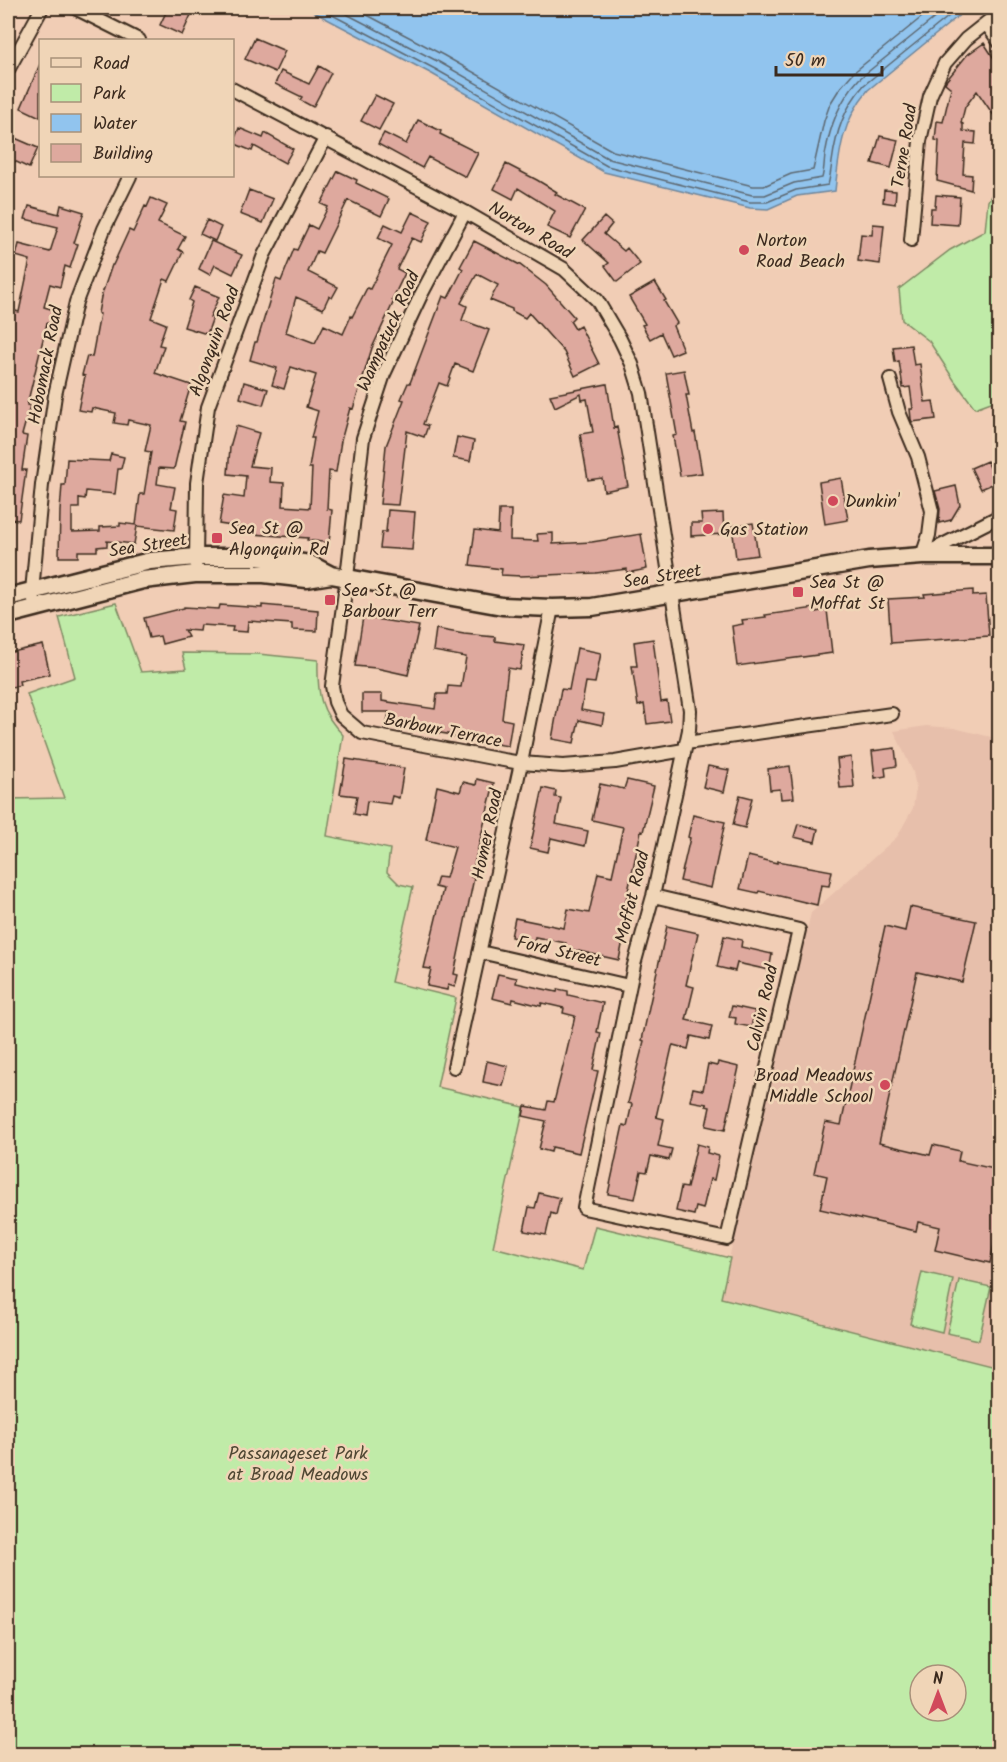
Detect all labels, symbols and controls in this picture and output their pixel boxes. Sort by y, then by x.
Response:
legend [39,39,234,177]
scale bar [776,39,882,77]
text: 50 m [785,47,825,76]
text: Road [93,50,130,79]
text: Park [93,80,126,109]
street label: Terne Road [885,101,927,190]
text: Water [93,110,138,139]
text: Building [93,140,153,169]
street label: Norton Road [482,195,579,269]
place label: Norton Road Beach [756,227,845,277]
marker: Norton Road Beach [737,243,751,257]
street label: Wampatuck Road [350,266,429,397]
street label: Algonquin Road [182,281,249,401]
street label: Hobomack Road [21,302,72,427]
place label: Dunkin' [845,488,900,517]
marker: Dunkin' [826,494,840,508]
place label: Sea St @ Algonquin Rd [229,515,329,565]
place label: Gas Station [720,516,808,545]
marker: Gas Station [701,522,715,536]
street label: Sea Street [107,526,191,567]
marker: Sea St @ Algonquin Rd [210,531,224,545]
street label: Sea Street [621,557,705,598]
place label: Sea St @ Moffat St [810,569,886,619]
place label: Sea St @ Barbour Terr [342,577,438,627]
marker: Sea St @ Moffat St [791,585,805,599]
marker: Sea St @ Barbour Terr [323,593,337,607]
street label: Barbour Terrace [381,706,504,757]
street label: Homer Road [465,785,512,882]
street label: Moffat Road [608,847,659,947]
street label: Ford Street [514,929,605,976]
street label: Calvin Road [739,961,788,1055]
place label: Broad Meadows Middle School [755,1062,874,1112]
marker: Broad Meadows Middle School [878,1078,892,1092]
park label: Passanageset Park at Broad Meadows [228,1440,369,1490]
north arrow [908,1663,968,1723]
text: N [933,1667,943,1692]

